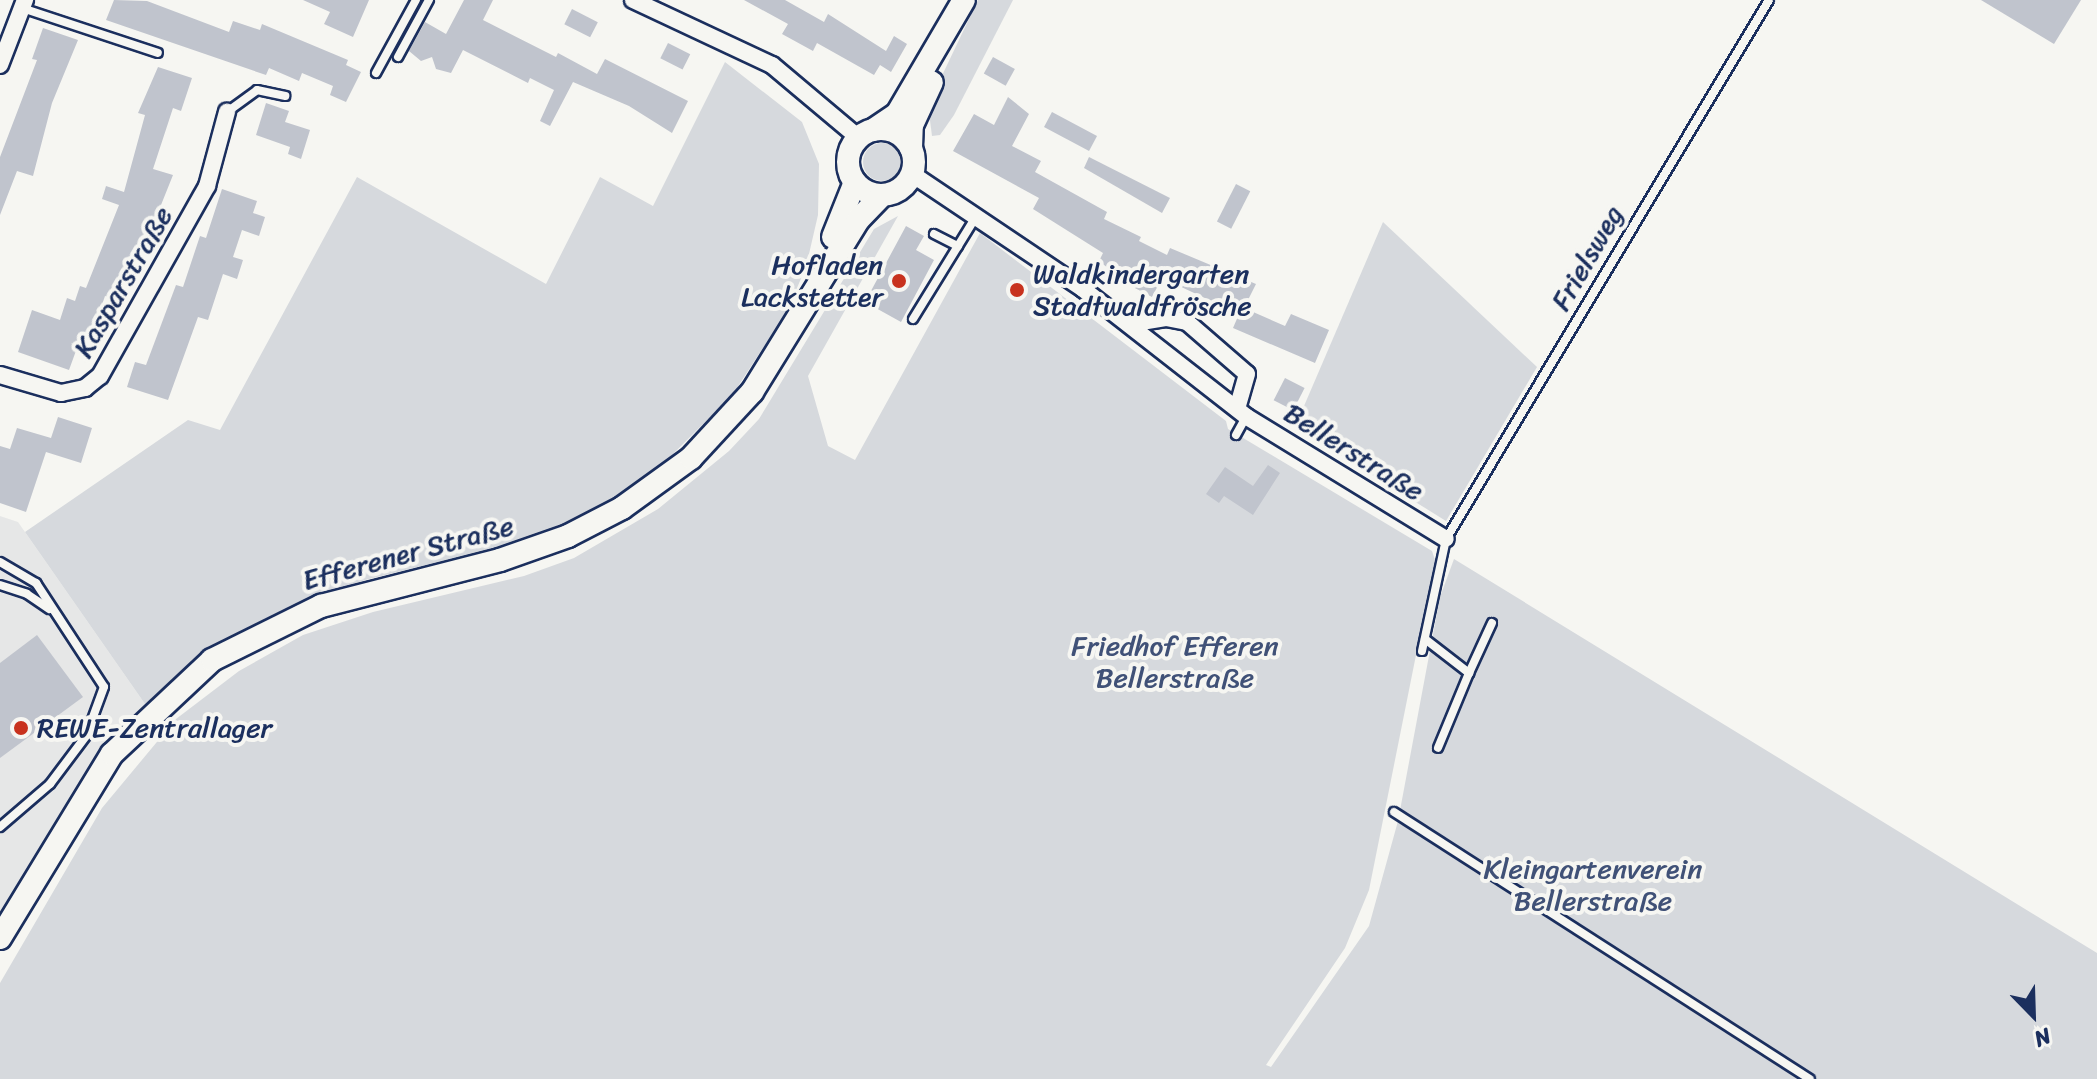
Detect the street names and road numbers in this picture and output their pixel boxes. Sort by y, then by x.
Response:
street label: Frielsweg [1544,200,1630,316]
street label: Kasparstraße [66,201,180,363]
street label: Bellerstraße [1278,396,1430,508]
street label: Efferener Straße [299,509,517,597]

